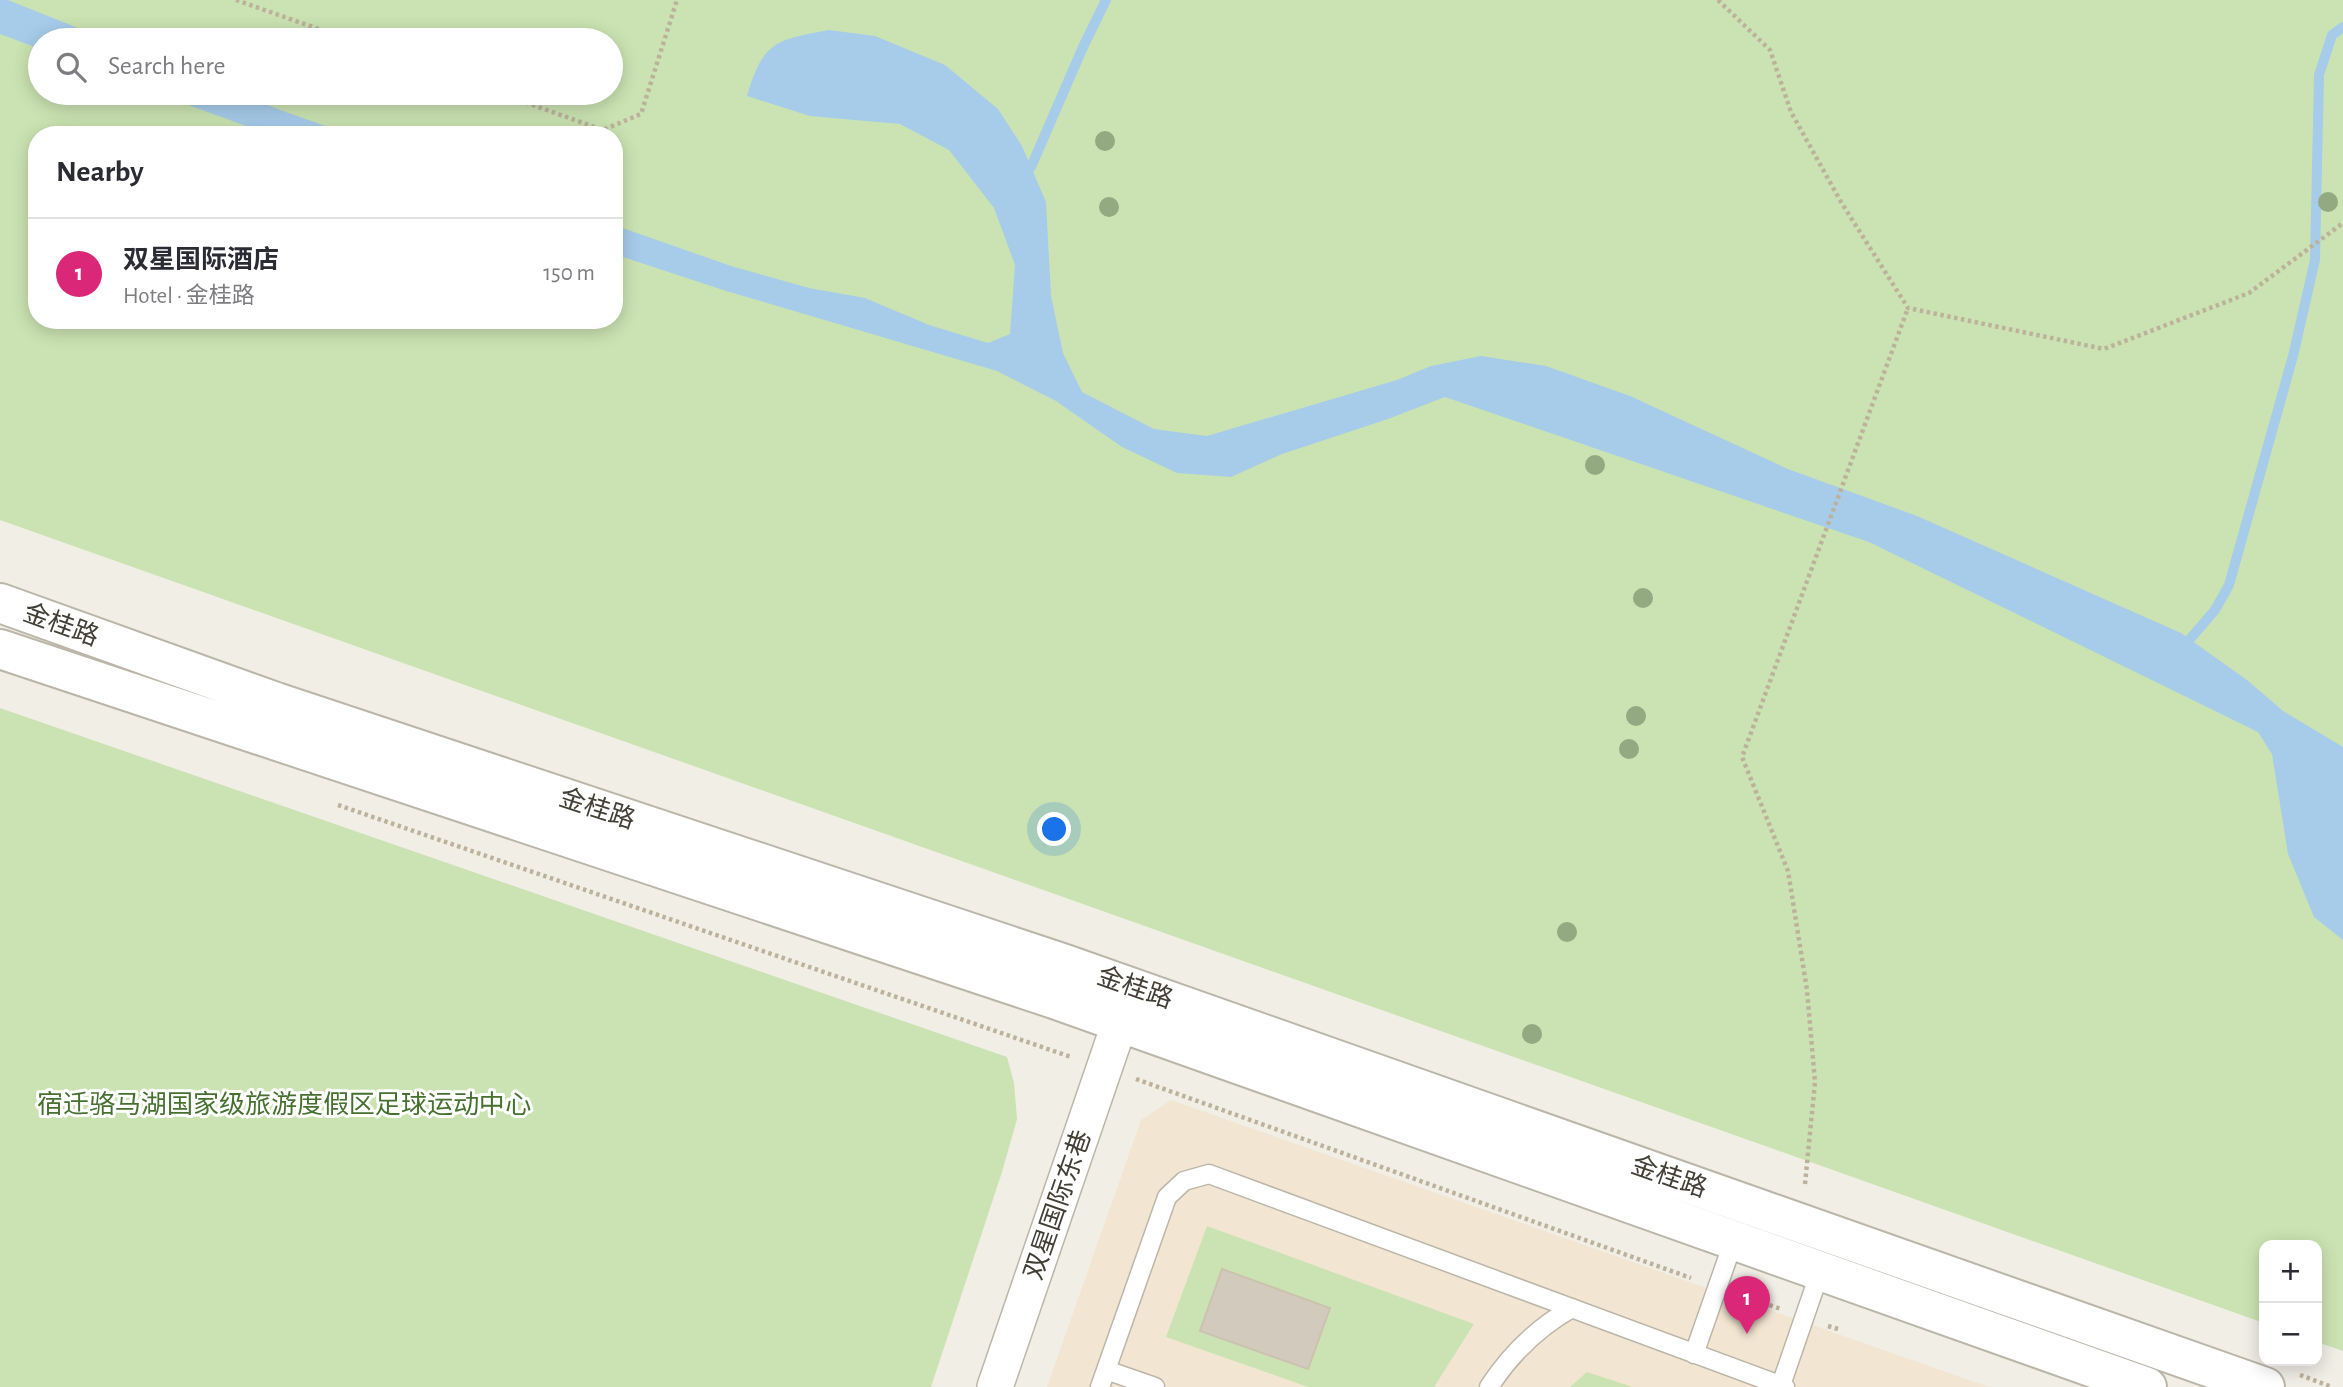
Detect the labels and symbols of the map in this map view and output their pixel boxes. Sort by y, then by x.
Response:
street label: 金桂路 [20,599,102,651]
street label: 金桂路 [556,784,638,833]
your location [1037,812,1071,846]
street label: 金桂路 [1094,962,1176,1013]
park label: 宿迁骆马湖国家级旅游度假区足球运动中心 [37,1090,531,1118]
street label: 双星国际东巷 [1019,1127,1096,1283]
street label: 金桂路 [1628,1151,1710,1202]
pin: 1 [1724,1276,1770,1334]

